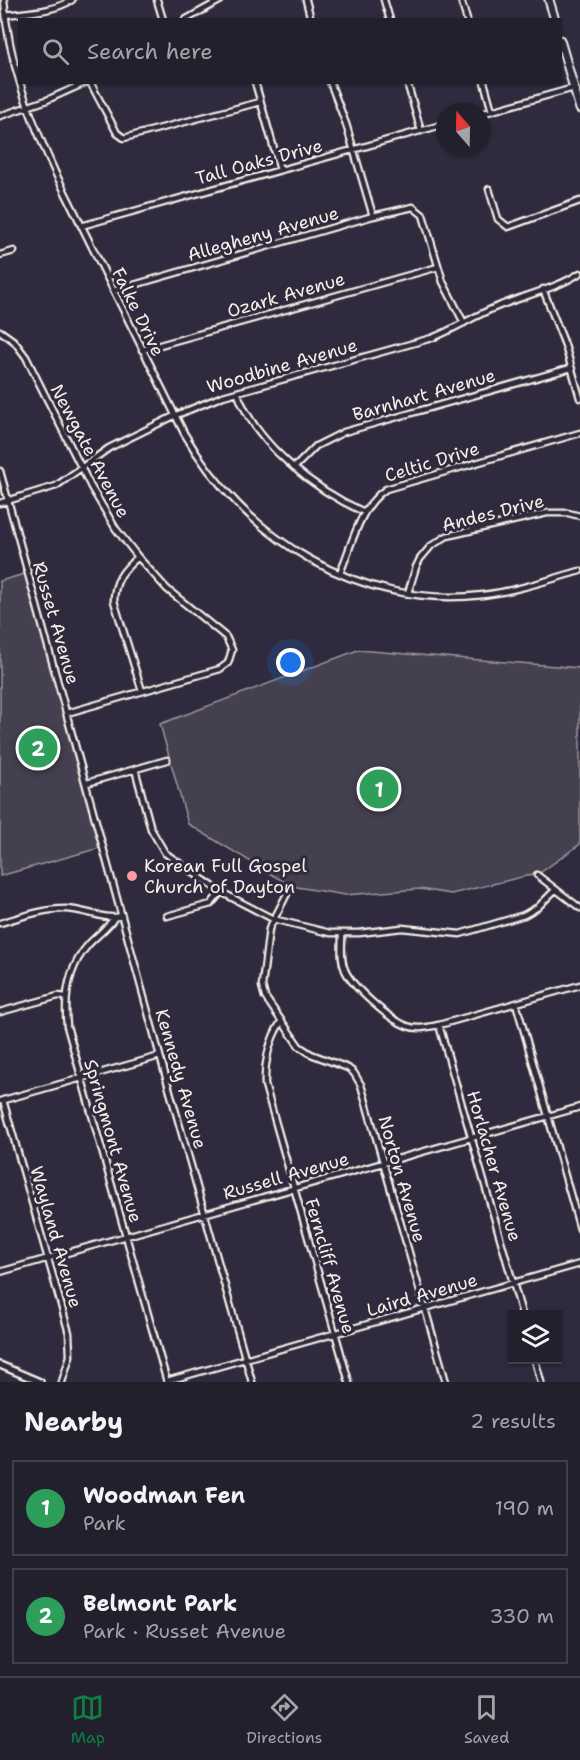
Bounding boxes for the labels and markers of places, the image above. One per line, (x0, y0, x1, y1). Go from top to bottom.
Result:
pin: 2 (18, 726, 57, 771)
pin: 1 (360, 766, 398, 812)
place label: Korean Full Gospel Church of Dayton (144, 854, 307, 899)
marker: Korean Full Gospel Church of Dayton (125, 869, 139, 883)

